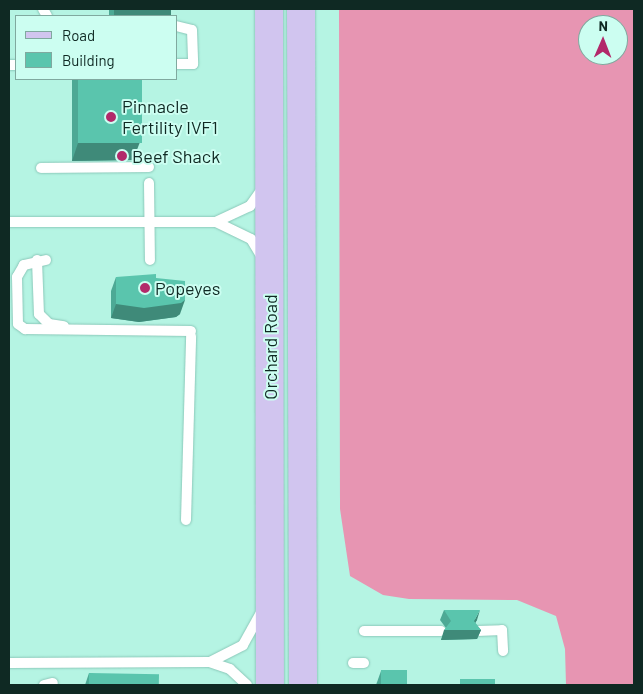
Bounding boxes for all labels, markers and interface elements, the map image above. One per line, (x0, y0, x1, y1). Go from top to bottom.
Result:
legend (15, 15, 178, 80)
north arrow (578, 15, 628, 65)
text: N (598, 17, 608, 34)
text: Road (62, 26, 95, 44)
text: Building (62, 51, 115, 69)
place label: Pinnacle Fertility IVF1 (122, 96, 218, 138)
marker: Pinnacle Fertility IVF1 (104, 110, 118, 124)
place label: Beef Shack (132, 145, 220, 167)
marker: Beef Shack (116, 150, 128, 162)
place label: Popeyes (155, 277, 220, 299)
marker: Popeyes (139, 282, 151, 294)
street label: Orchard Road (259, 294, 281, 400)

